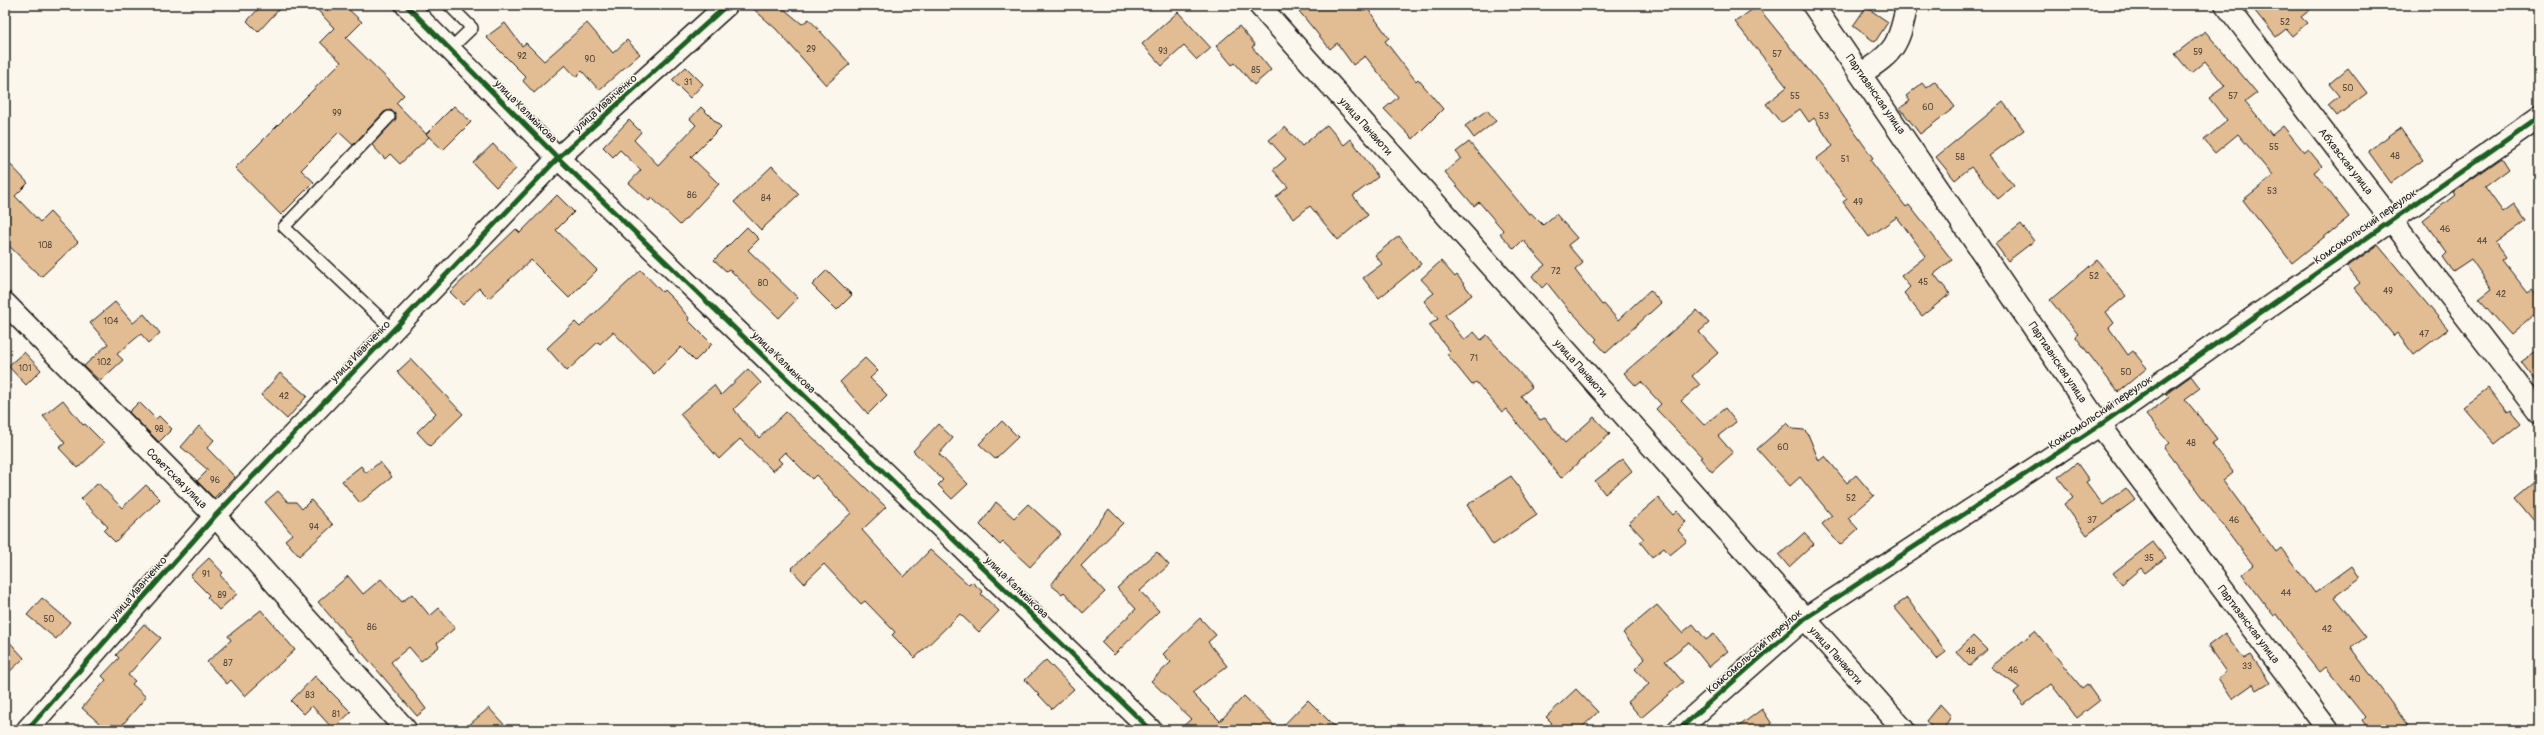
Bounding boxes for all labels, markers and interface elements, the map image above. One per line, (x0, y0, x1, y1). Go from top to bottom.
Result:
house number: 52 (2280, 17, 2290, 28)
house number: 29 (806, 44, 816, 55)
house number: 93 (1158, 46, 1168, 57)
house number: 59 (2193, 47, 2203, 58)
house number: 57 (1772, 49, 1782, 60)
house number: 92 (517, 51, 527, 62)
street label: Партизанская улица (1843, 52, 1908, 137)
house number: 90 (585, 54, 595, 65)
house number: 85 (1251, 65, 1261, 76)
street label: улица Иванченко (570, 72, 640, 136)
street label: улица Калмыкова (491, 77, 560, 145)
house number: 31 (684, 77, 692, 88)
house number: 50 (2342, 83, 2354, 94)
house number: 55 (1790, 91, 1800, 102)
house number: 57 (2228, 91, 2238, 102)
street label: улица Панаиоти (1336, 94, 1395, 158)
house number: 60 (1922, 102, 1934, 113)
house number: 99 (332, 108, 342, 119)
house number: 53 (1819, 111, 1829, 122)
street label: Абхазская улица (2316, 126, 2376, 197)
house number: 55 (2269, 142, 2279, 153)
house number: 48 (2390, 151, 2400, 162)
house number: 58 (1955, 152, 1965, 163)
house number: 51 (1841, 154, 1849, 165)
house number: 53 (2267, 186, 2277, 197)
street label: Комсомольский переулок (2311, 186, 2419, 267)
house number: 86 (687, 190, 697, 201)
house number: 84 (761, 193, 772, 204)
house number: 49 (1853, 197, 1863, 208)
house number: 46 (2440, 224, 2450, 235)
house number: 44 (2477, 236, 2488, 247)
house number: 108 (38, 240, 53, 251)
house number: 72 (1551, 266, 1561, 277)
house number: 52 (2089, 271, 2099, 282)
house number: 45 (1918, 277, 1928, 288)
house number: 80 (758, 278, 768, 289)
house number: 49 (2383, 286, 2393, 297)
house number: 42 (2496, 289, 2506, 300)
house number: 104 (104, 316, 119, 327)
street label: улица Иванченко (327, 318, 393, 386)
street label: Партизанская улица (2026, 319, 2089, 405)
street label: улица Калмыкова (748, 328, 818, 396)
house number: 47 (2419, 329, 2429, 340)
street label: улица Панаиоти (1551, 336, 1610, 400)
house number: 71 (1470, 353, 1478, 364)
house number: 102 (97, 357, 111, 368)
house number: 101 (18, 363, 32, 374)
house number: 50 (2120, 367, 2132, 378)
street label: Комсомольский переулок (2046, 373, 2155, 452)
house number: 42 (279, 391, 289, 402)
house number: 98 (154, 424, 164, 435)
house number: 48 (2186, 438, 2196, 449)
house number: 60 (1777, 442, 1789, 453)
street label: Советская улица (144, 445, 210, 511)
house number: 96 (210, 475, 220, 486)
house number: 52 (1846, 493, 1856, 504)
house number: 37 (2087, 515, 2097, 526)
house number: 46 (2229, 515, 2239, 526)
house number: 94 (309, 522, 320, 533)
street label: улица Калмыкова (981, 553, 1051, 621)
house number: 35 (2144, 553, 2154, 564)
street label: улица Иванченко (106, 554, 170, 624)
house number: 91 (202, 569, 210, 580)
street label: Партизанская улица (2215, 583, 2282, 666)
house number: 44 (2281, 588, 2292, 599)
house number: 89 (217, 590, 227, 601)
street label: Комсомольский переулок (1704, 606, 1805, 696)
house number: 50 (43, 614, 55, 625)
house number: 86 (367, 622, 377, 633)
street label: улица Панаиоти (1806, 623, 1865, 687)
house number: 42 (2322, 624, 2332, 635)
house number: 48 (1966, 646, 1976, 657)
house number: 87 (223, 658, 233, 669)
house number: 33 (2242, 661, 2252, 672)
house number: 46 (2008, 665, 2018, 676)
house number: 40 (2349, 674, 2361, 685)
house number: 83 (305, 690, 315, 701)
house number: 81 (332, 709, 340, 720)

